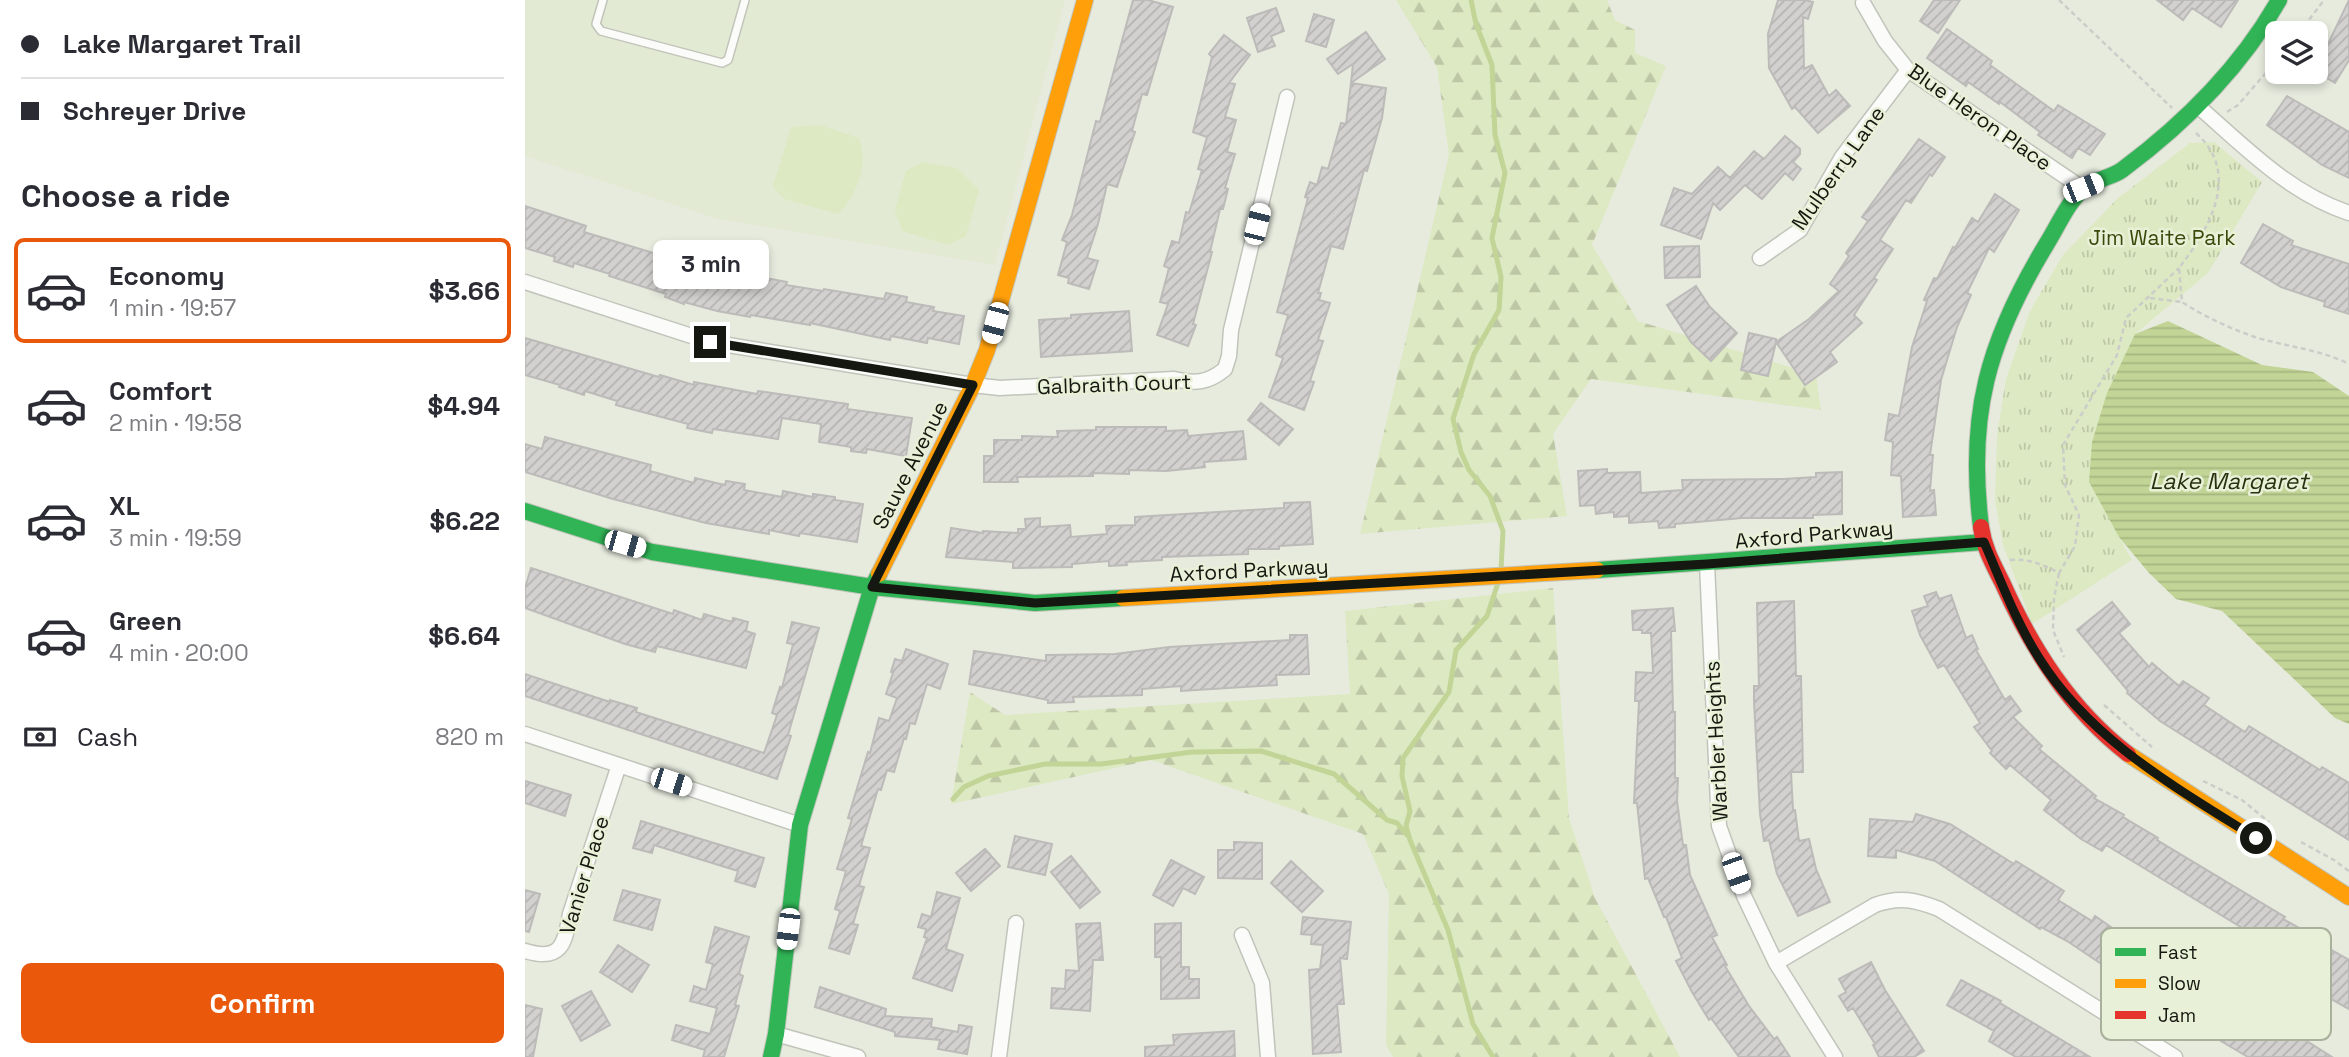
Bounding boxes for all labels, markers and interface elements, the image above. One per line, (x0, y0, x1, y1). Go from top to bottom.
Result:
map controls (2265, 21, 2328, 84)
button: layers (2265, 21, 2328, 84)
text: Lake Margaret Trail (63, 27, 301, 61)
street label: Blue Heron Place (1903, 57, 2057, 177)
text: Schreyer Drive (63, 94, 246, 128)
street label: Mulberry Lane (1785, 101, 1891, 235)
car (2060, 170, 2107, 206)
text: Choose a ride (21, 176, 231, 216)
car (1242, 201, 1273, 247)
park label: Jim Waite Park (2088, 224, 2236, 251)
callout: 3 min (652, 240, 768, 290)
text: 3 min (681, 249, 741, 279)
icon: car (25, 259, 88, 322)
text: Economy (109, 259, 225, 293)
text: $3.66 (429, 274, 500, 308)
text: 1 min · 19:57 (109, 293, 236, 323)
car (980, 300, 1011, 346)
route end (694, 326, 726, 358)
street label: Galbraith Court (1036, 368, 1192, 400)
icon: car (25, 374, 88, 437)
text: Comfort (109, 374, 212, 408)
text: $4.94 (427, 389, 500, 423)
street label: Sauve Avenue (866, 396, 954, 534)
text: 2 min · 19:58 (109, 408, 242, 438)
water label: Lake Margaret (2150, 466, 2311, 496)
icon: car (25, 489, 88, 552)
text: XL (109, 489, 140, 523)
text: $6.22 (430, 504, 500, 538)
street label: Axford Parkway (1734, 514, 1894, 554)
text: 3 min · 19:59 (109, 523, 242, 553)
car (602, 528, 649, 560)
street label: Axford Parkway (1169, 552, 1329, 588)
icon: car (25, 604, 88, 667)
text: Green (109, 604, 182, 638)
text: $6.64 (428, 619, 500, 653)
text: 4 min · 20:00 (109, 638, 249, 668)
street label: Warbler Heights (1698, 660, 1734, 822)
icon: cash (21, 718, 59, 756)
text: Cash (77, 720, 138, 754)
text: 820 m (435, 722, 504, 752)
car (648, 766, 695, 798)
street label: Vanier Place (553, 812, 615, 938)
route start (2240, 822, 2272, 854)
car (1719, 850, 1754, 896)
car (776, 907, 801, 951)
legend (2101, 928, 2331, 1040)
text: Fast (2158, 940, 2198, 965)
button: Confirm (21, 963, 504, 1043)
text: Slow (2158, 971, 2201, 996)
text: Jam (2158, 1003, 2196, 1028)

